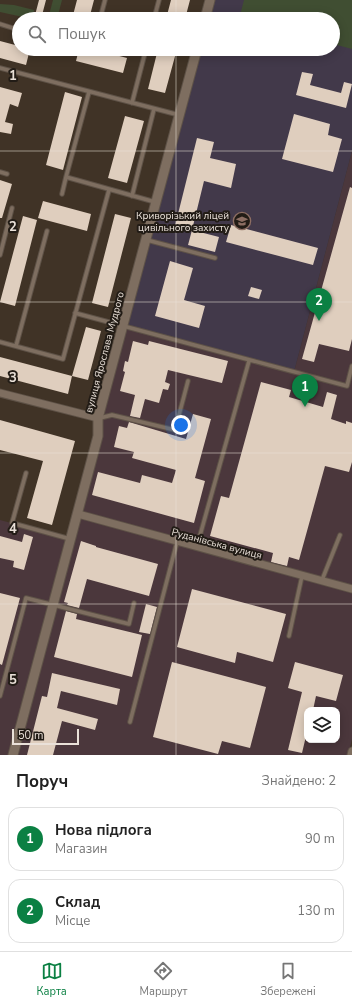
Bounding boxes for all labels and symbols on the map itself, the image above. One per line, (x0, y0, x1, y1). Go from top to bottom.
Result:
text: 1 (9, 67, 17, 85)
place label: Криворізький ліцей цивільного захисту (136, 209, 230, 235)
school or university icon: Криворізький ліцей цивільного захисту (232, 211, 252, 231)
text: 2 (9, 218, 17, 236)
pin: 2 (306, 288, 332, 321)
street label: вулиця Ярослава Мудрого (82, 290, 128, 414)
text: 3 (9, 369, 17, 387)
pin: 1 (292, 374, 318, 407)
your location (171, 415, 191, 435)
text: 4 (9, 520, 17, 538)
street label: Руданівська вулиця (170, 525, 264, 563)
text: 5 (9, 671, 17, 689)
scale bar (12, 727, 79, 746)

